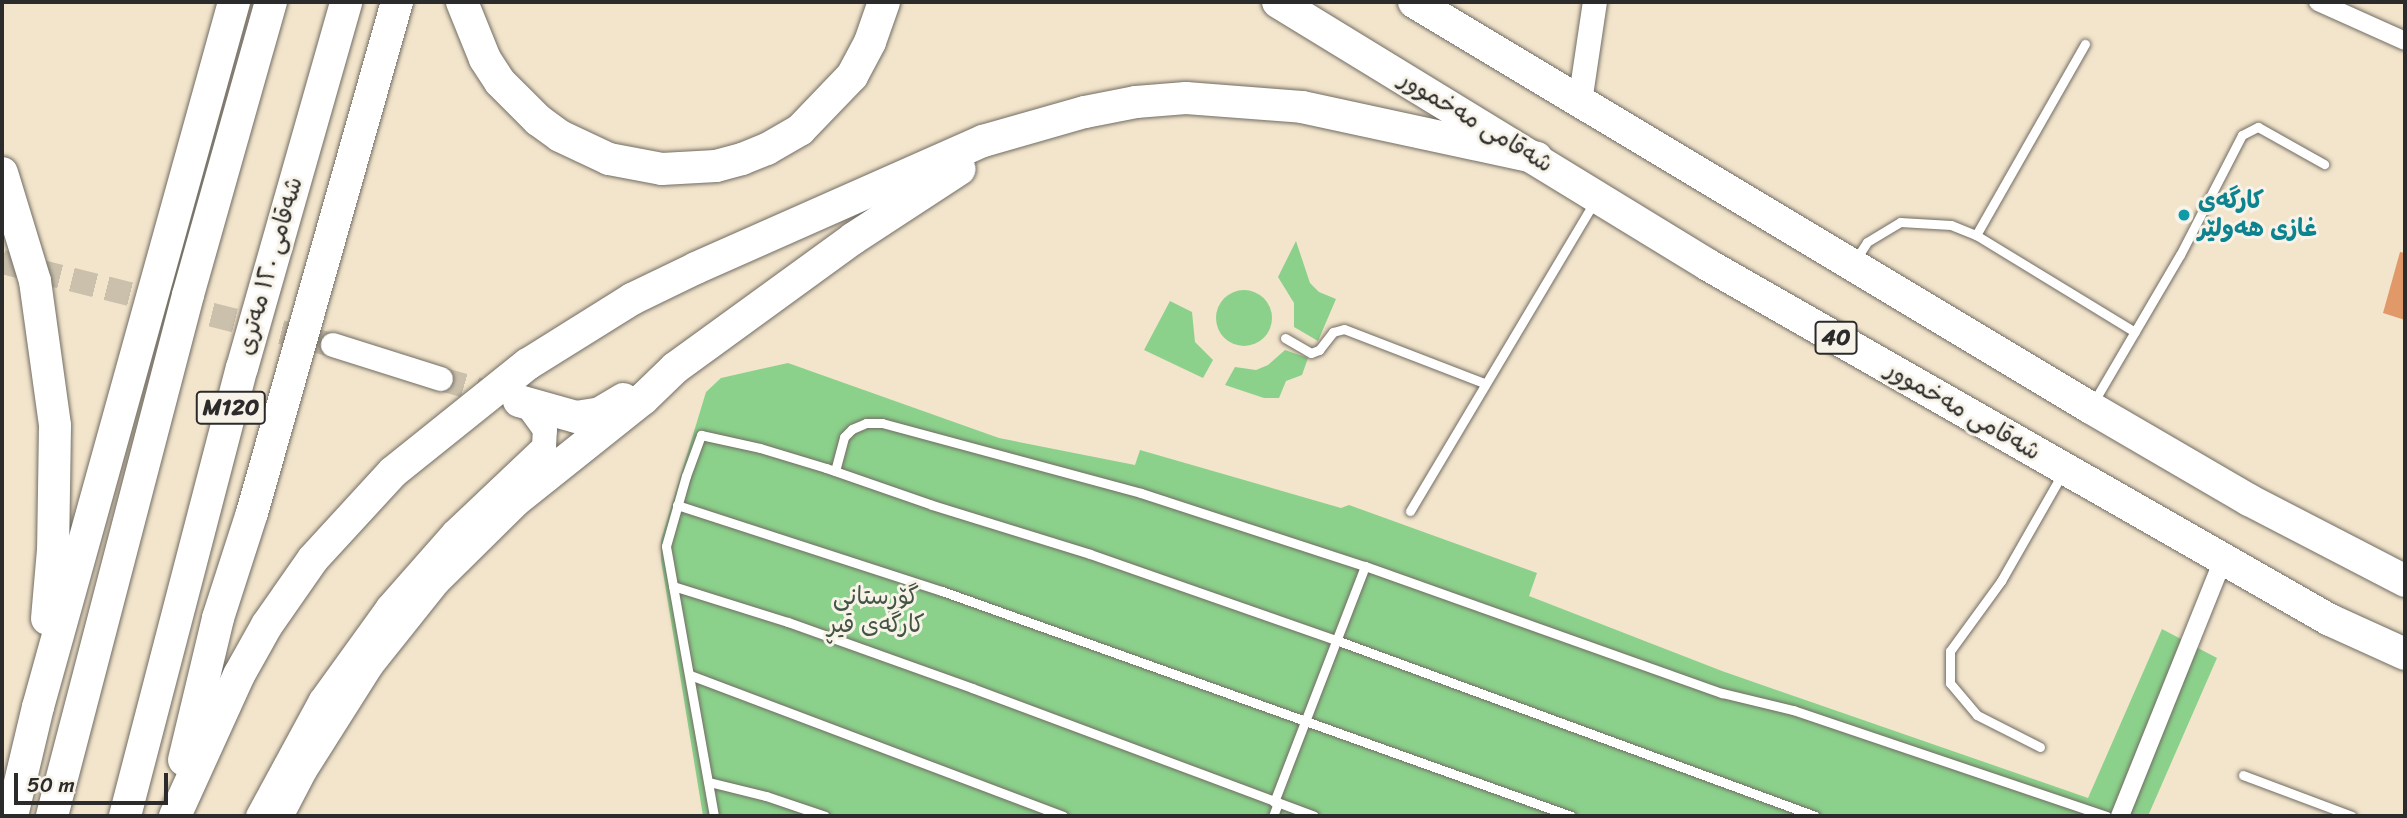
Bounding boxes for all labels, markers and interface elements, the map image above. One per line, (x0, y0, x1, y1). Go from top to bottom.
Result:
street label: شەقامی مەخموور (1394, 65, 1558, 179)
street label: شەقامی ١٢٠ مەتری (231, 174, 309, 358)
place label: کارگەی غازی هەولێر (2198, 187, 2317, 243)
marker: کارگەی غازی هەولێر (2176, 207, 2192, 223)
road number: 40 (1813, 318, 1859, 358)
street label: شەقامی مەخموور (1881, 355, 2045, 467)
road number: M120 (194, 388, 268, 428)
park label: گۆڕستانی کارگەی قیڕ (827, 583, 925, 639)
scale bar (18, 758, 172, 802)
text: 50 m (27, 766, 75, 804)

